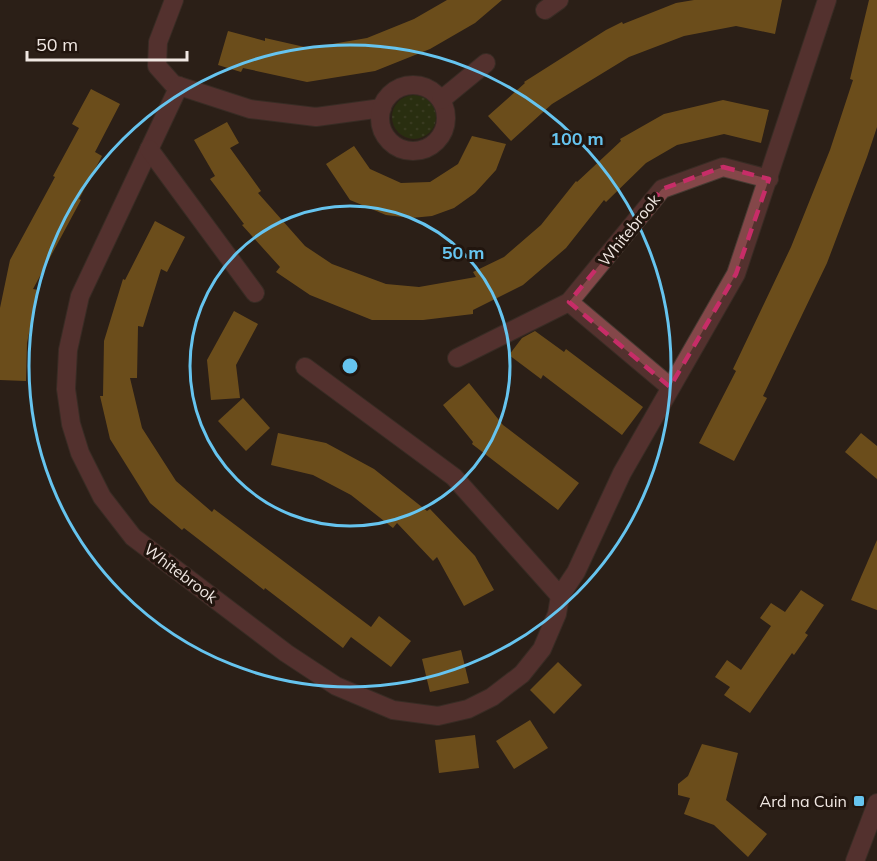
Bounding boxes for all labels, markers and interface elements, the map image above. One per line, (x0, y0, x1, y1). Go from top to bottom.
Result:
scale bar (27, 24, 188, 62)
text: 50 m (36, 33, 78, 56)
text: 100 m (550, 127, 604, 150)
street label: Whitebrook (594, 189, 665, 270)
text: 50 m (442, 241, 484, 264)
centre of rings (340, 356, 360, 376)
street label: Whitebrook (140, 539, 222, 608)
place label: Ard na Cuin (759, 791, 847, 811)
marker: Ard na Cuin (852, 794, 866, 808)

